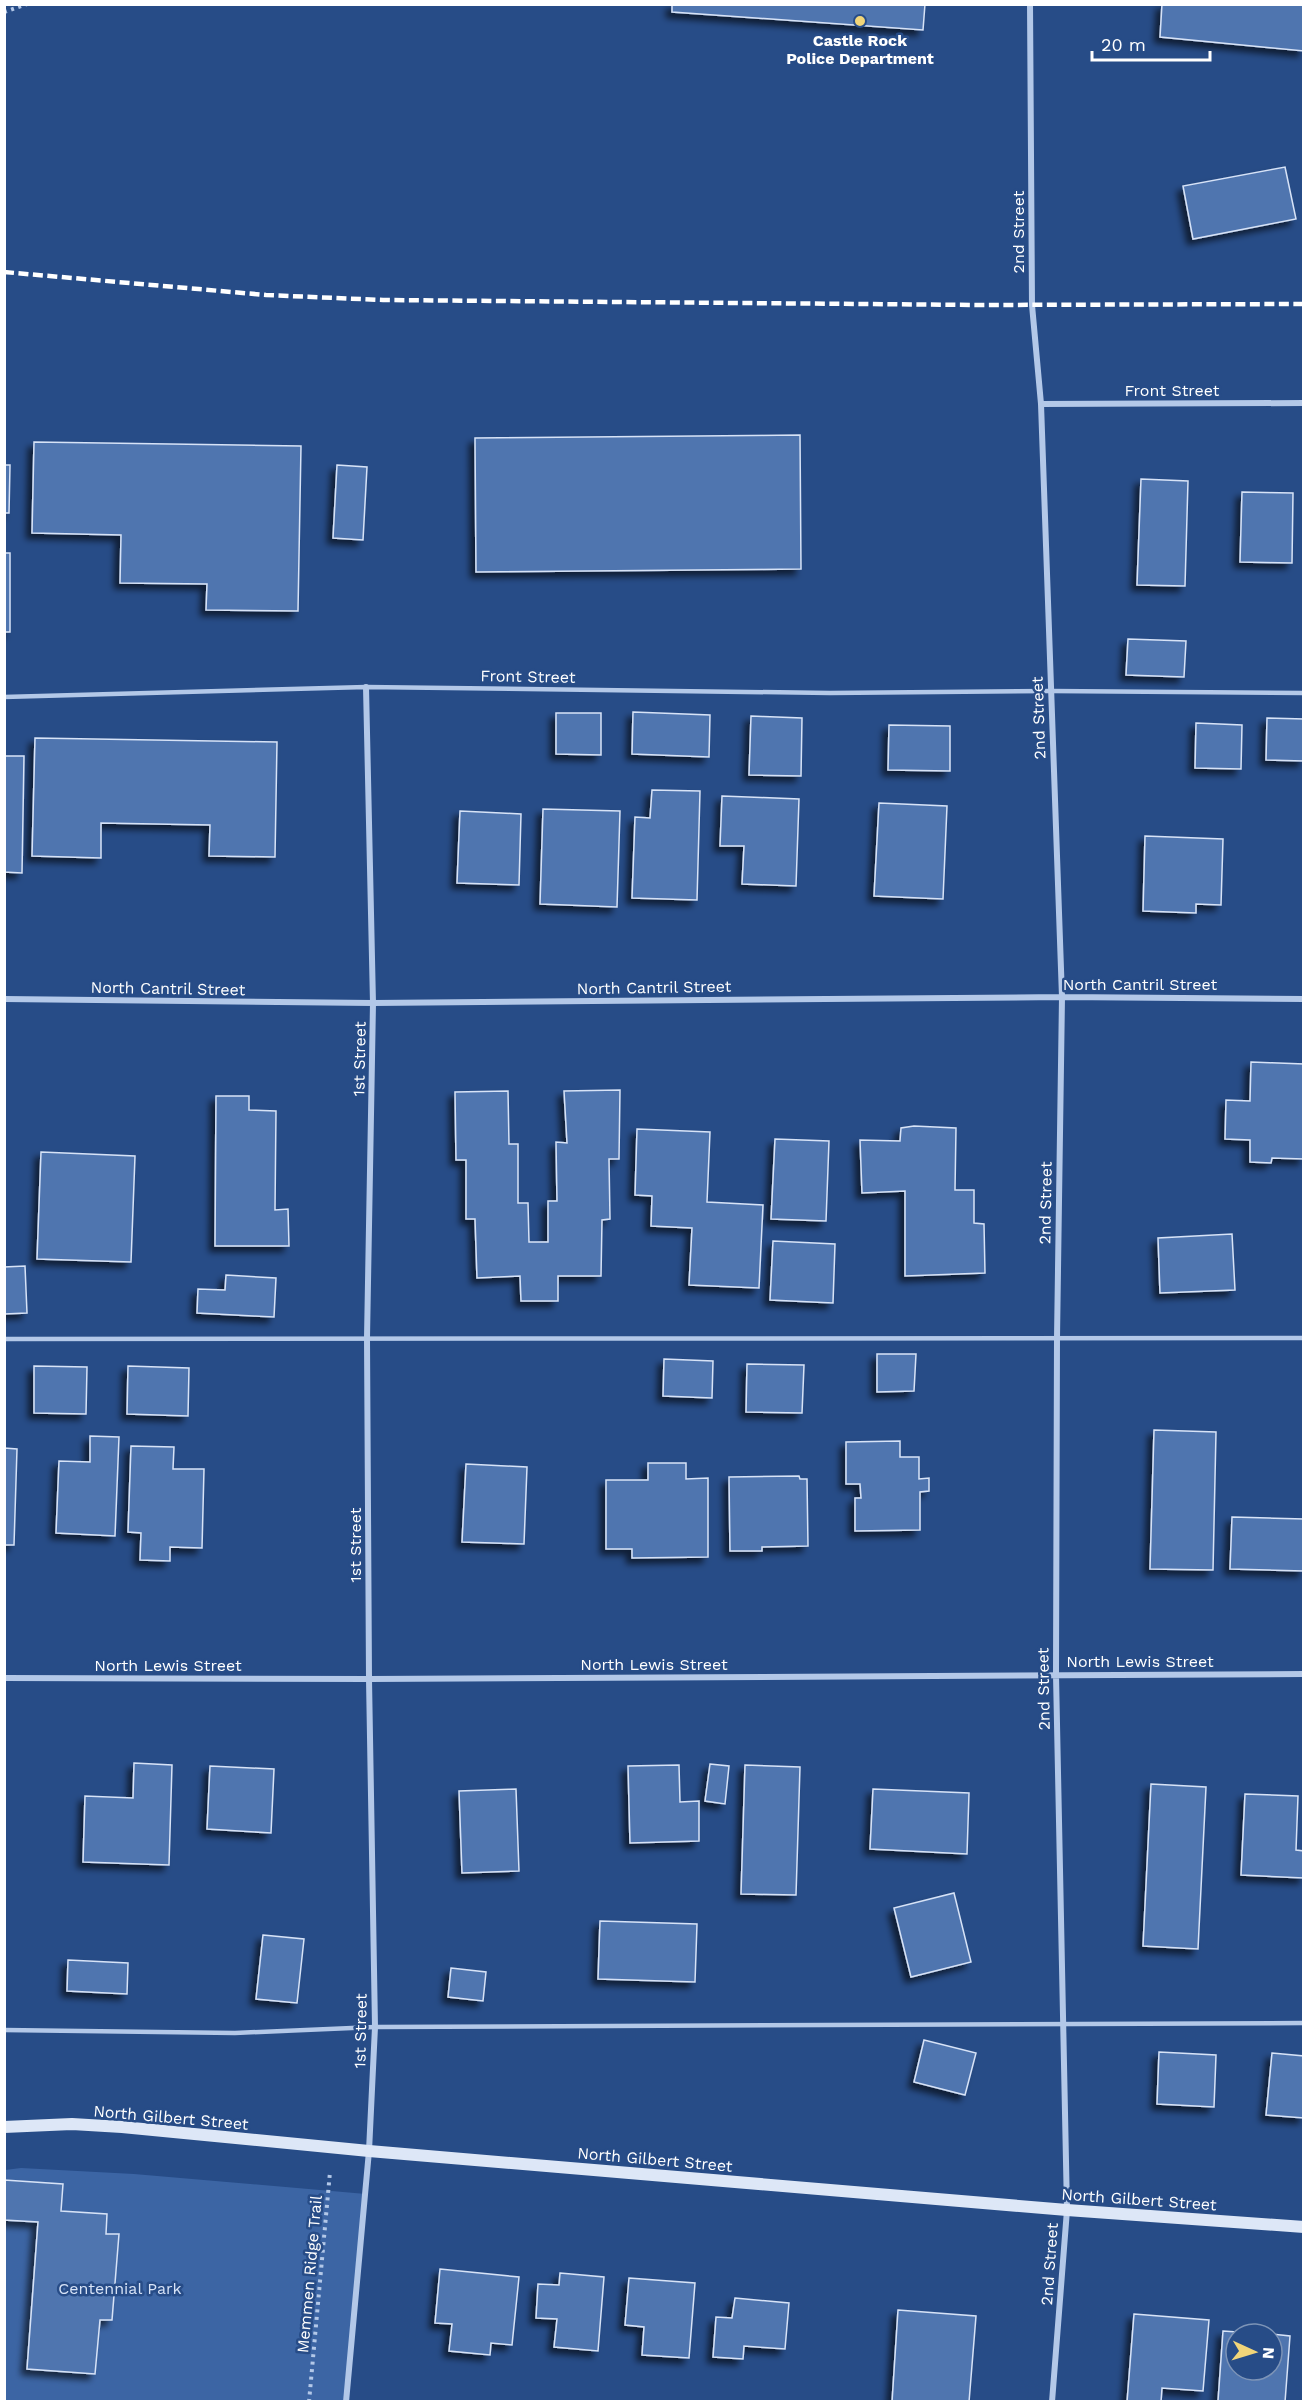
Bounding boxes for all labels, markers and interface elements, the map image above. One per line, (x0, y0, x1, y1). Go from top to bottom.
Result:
marker: Castle Rock Police Department (853, 14, 867, 28)
scale bar (1092, 24, 1210, 62)
place label: Castle Rock Police Department (786, 31, 934, 68)
text: 20 m (1101, 34, 1146, 55)
street label: 2nd Street (1009, 190, 1028, 273)
street label: Front Street (1124, 381, 1220, 400)
street label: Front Street (480, 666, 576, 687)
street label: 2nd Street (1028, 676, 1049, 760)
street label: North Cantril Street (1063, 975, 1218, 994)
street label: North Cantril Street (577, 977, 732, 998)
street label: North Cantril Street (91, 978, 246, 999)
street label: 1st Street (349, 1021, 370, 1097)
street label: 2nd Street (1035, 1161, 1056, 1245)
street label: 1st Street (346, 1507, 365, 1583)
street label: 2nd Street (1033, 1647, 1054, 1731)
street label: North Lewis Street (1066, 1652, 1214, 1671)
street label: North Lewis Street (580, 1655, 728, 1674)
street label: North Lewis Street (94, 1656, 242, 1675)
street label: 1st Street (350, 1993, 371, 2069)
street label: North Gilbert Street (93, 2101, 250, 2134)
street label: North Gilbert Street (577, 2143, 734, 2176)
street label: North Gilbert Street (1061, 2185, 1218, 2214)
street label: Memmen Ridge Trail (293, 2194, 326, 2354)
street label: 2nd Street (1037, 2222, 1062, 2306)
park label: Centennial Park (58, 2279, 182, 2298)
north arrow (1224, 2322, 1284, 2382)
text: N (1259, 2346, 1278, 2360)

